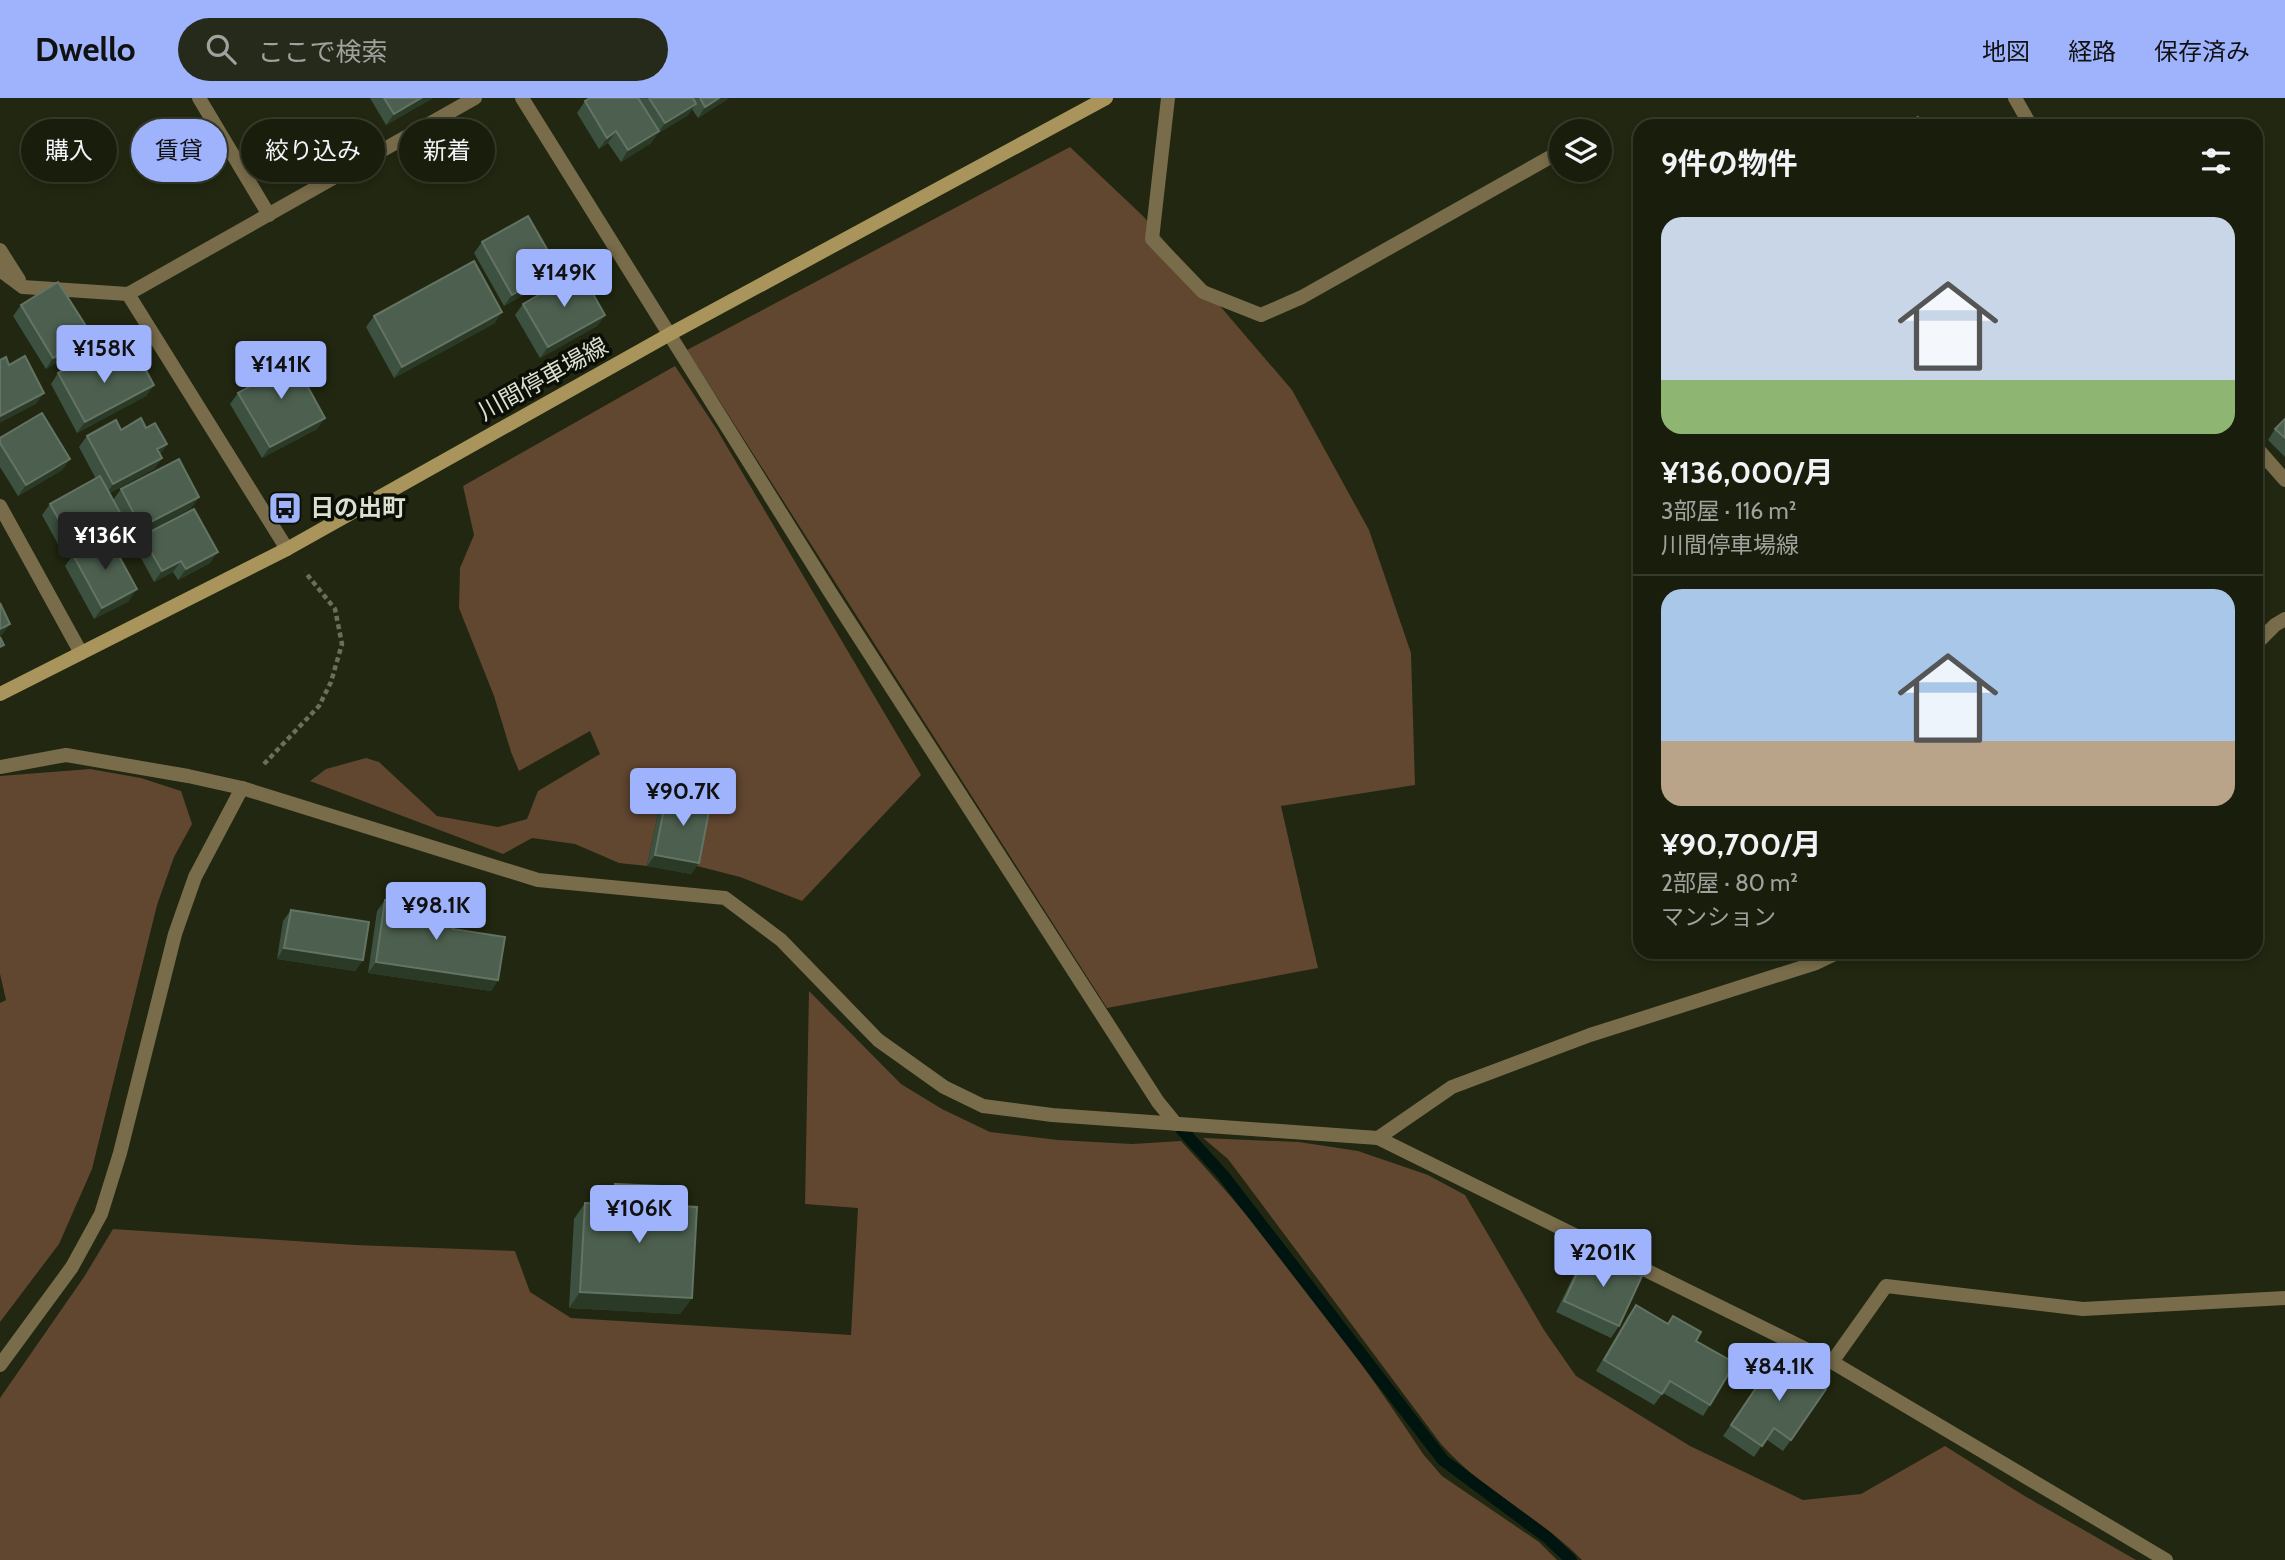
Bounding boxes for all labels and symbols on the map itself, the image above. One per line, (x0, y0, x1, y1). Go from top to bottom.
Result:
pin: ¥149K (515, 250, 613, 309)
pin: ¥158K (55, 326, 153, 385)
street label: 川間停車場線 (473, 331, 613, 426)
pin: ¥141K (232, 342, 330, 401)
bus stop icon: 日の出町 (266, 489, 304, 527)
place label: 日の出町 (310, 493, 406, 522)
pin: ¥136K (56, 512, 154, 572)
pin: ¥90.7K (626, 768, 740, 828)
pin: ¥98.1K (379, 882, 493, 942)
pin: ¥106K (590, 1186, 688, 1245)
pin: ¥201K (1554, 1230, 1652, 1289)
pin: ¥84.1K (1722, 1344, 1836, 1403)

